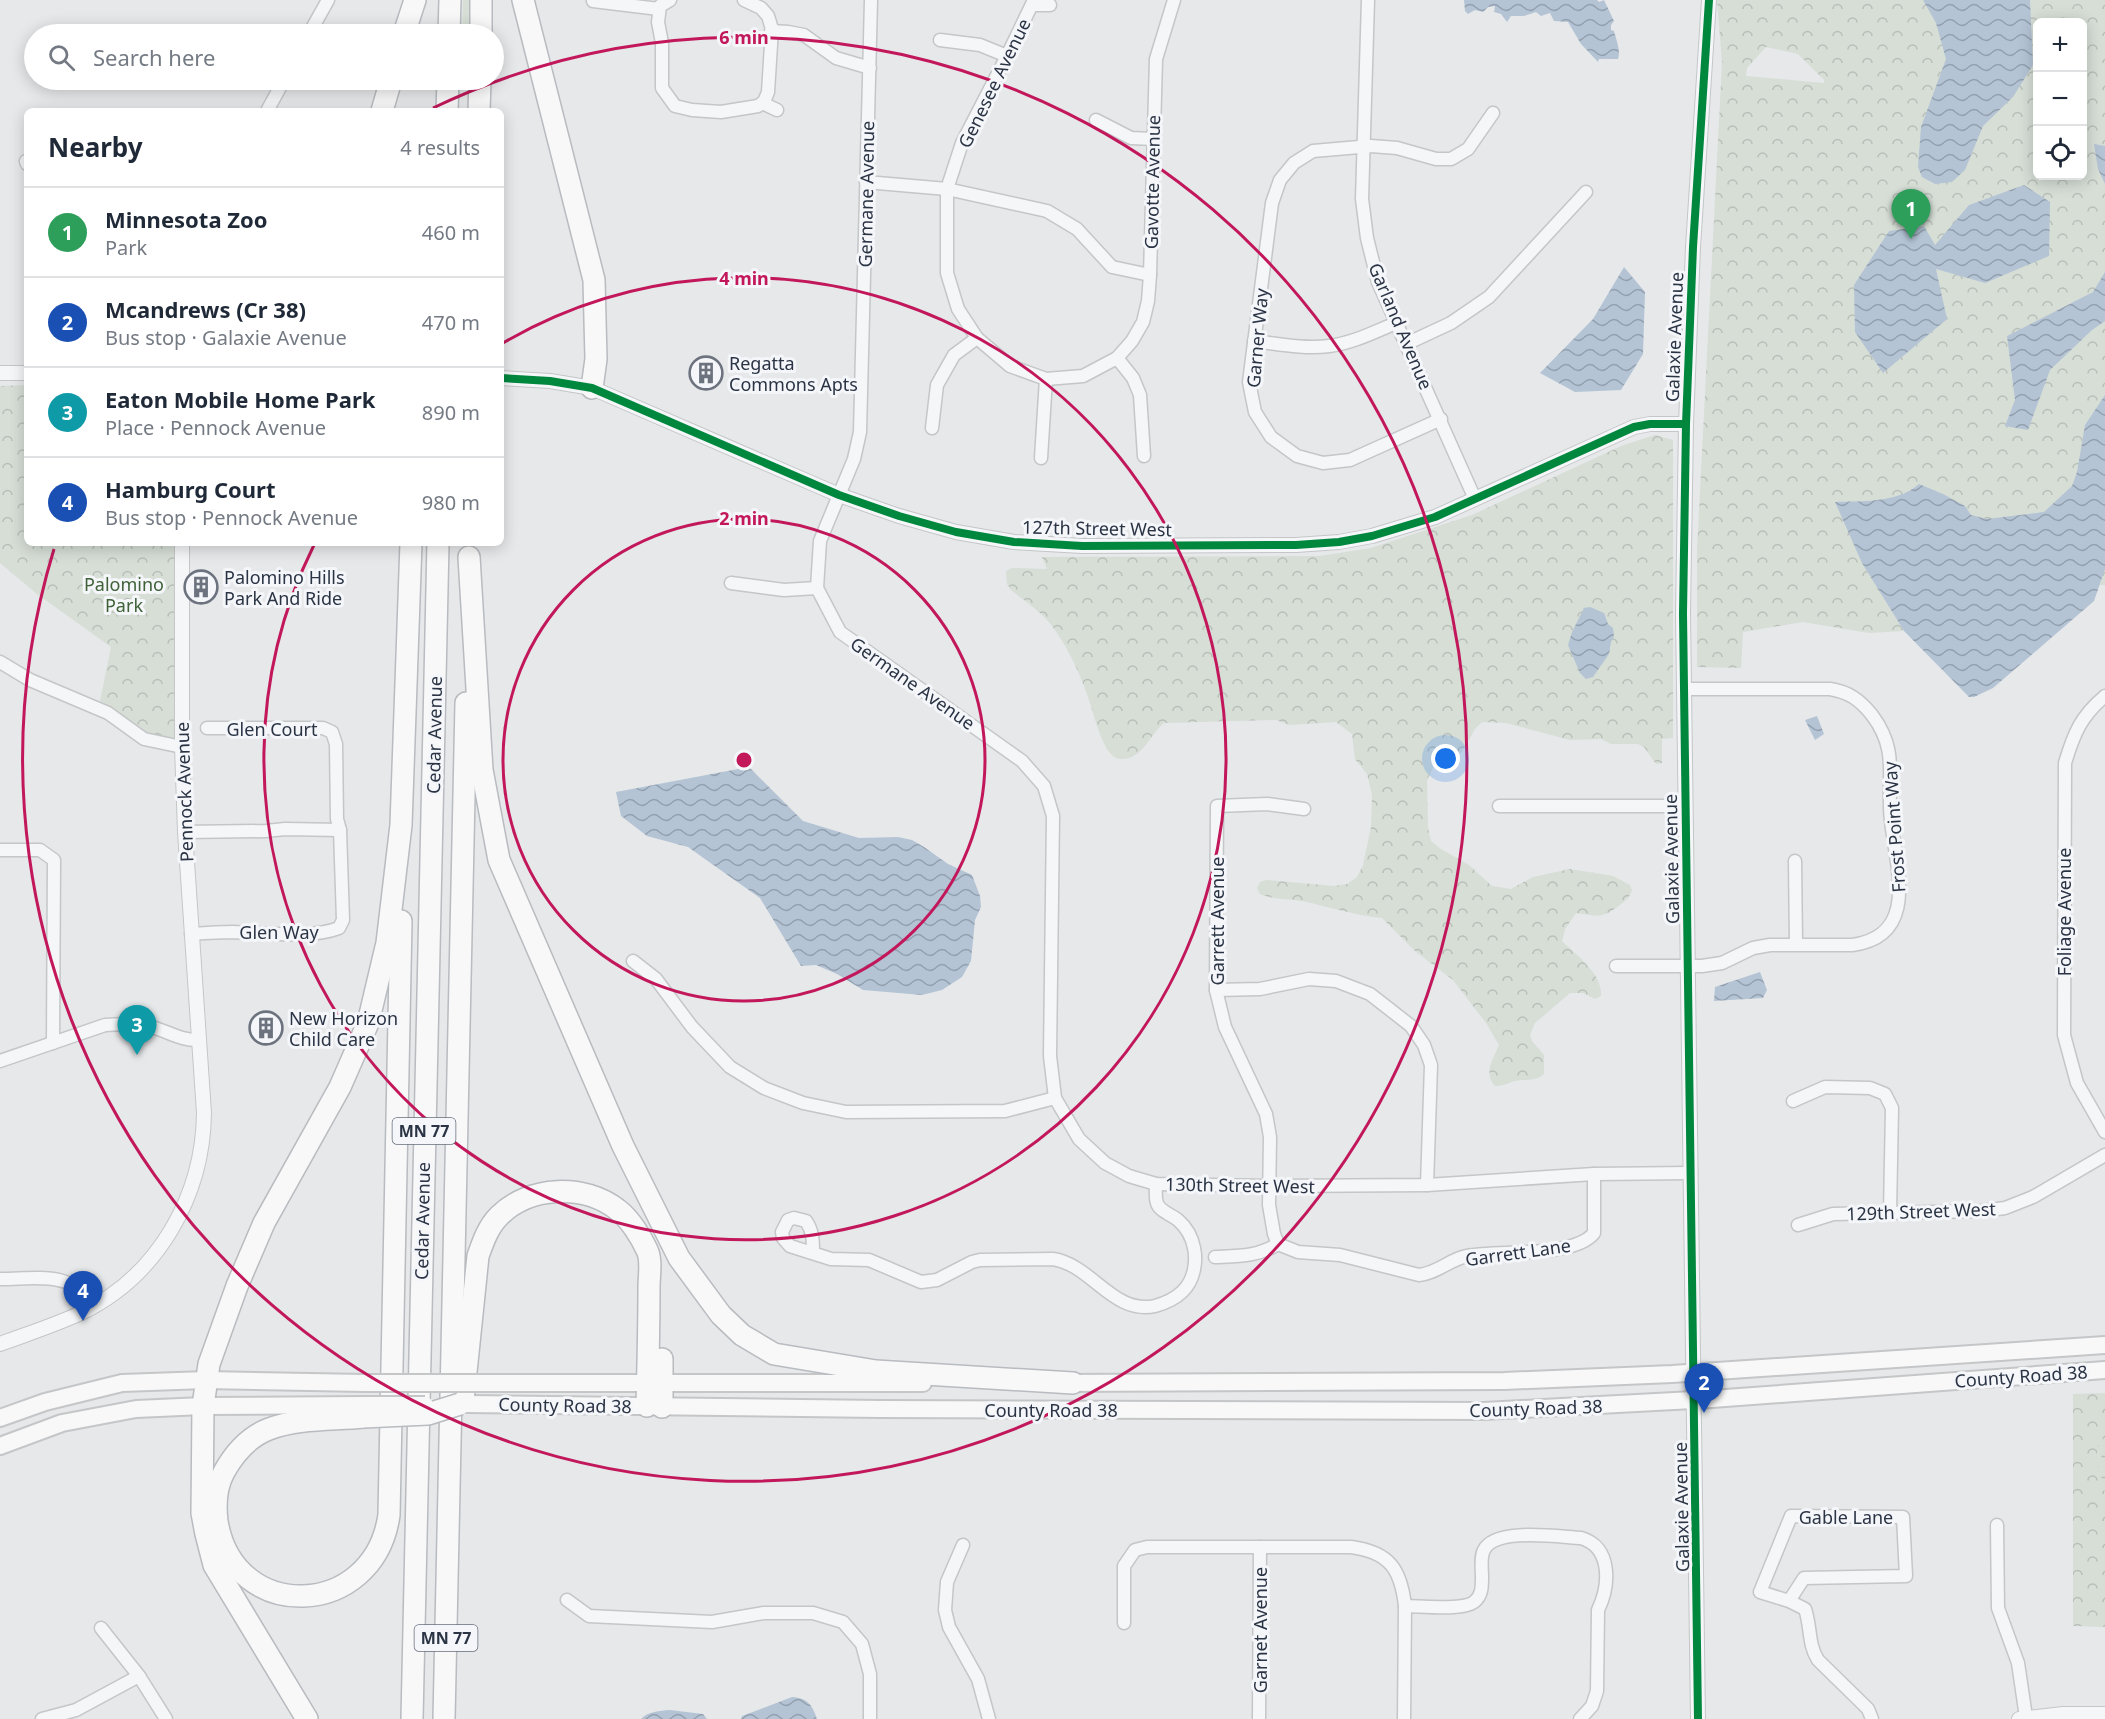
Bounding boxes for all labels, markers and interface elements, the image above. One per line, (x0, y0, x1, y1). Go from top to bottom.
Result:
street label: Genesee Avenue (952, 14, 1036, 152)
map controls (2033, 18, 2087, 180)
button: + (2033, 18, 2087, 72)
search box (24, 24, 504, 90)
text: 6 min (719, 25, 769, 49)
icon: search (45, 41, 78, 74)
text: Search here (93, 42, 215, 72)
button: − (2033, 72, 2087, 126)
street label: Gavotte Avenue (1139, 115, 1165, 249)
street label: Germane Avenue (853, 120, 879, 268)
button: locate (2033, 126, 2087, 180)
text: Nearby (48, 129, 143, 165)
text: 4 results (400, 134, 480, 161)
pin: 1 (1892, 190, 1930, 239)
text: Minnesota Zoo (105, 204, 268, 234)
text: 1 (62, 219, 73, 246)
text: 460 m (422, 219, 480, 246)
text: Park (105, 234, 147, 261)
street label: Garland Avenue (1363, 259, 1439, 393)
text: 4 min (719, 266, 769, 290)
street label: Galaxie Avenue (1660, 272, 1688, 402)
street label: Garner Way (1241, 286, 1273, 389)
text: Mcandrews (Cr 38) (105, 294, 306, 324)
text: 2 (62, 309, 73, 336)
text: 470 m (422, 309, 480, 336)
text: Bus stop · Galaxie Avenue (105, 324, 347, 351)
place label: Regatta Commons Apts (729, 351, 858, 396)
building icon: Regatta Commons Apts (688, 355, 724, 391)
text: Eaton Mobile Home Park (105, 384, 375, 414)
text: 3 (62, 399, 73, 426)
text: 890 m (422, 399, 480, 426)
text: Place · Pennock Avenue (105, 414, 326, 441)
text: Hamburg Court (105, 474, 275, 504)
text: 4 (62, 489, 73, 516)
text: 980 m (422, 489, 480, 516)
text: Bus stop · Pennock Avenue (105, 504, 358, 531)
text: 2 min (719, 506, 769, 530)
street label: 127th Street West (1022, 515, 1173, 541)
place label: Palomino Hills Park And Ride (224, 565, 345, 610)
building icon: Palomino Hills Park And Ride (183, 569, 219, 605)
park label: Palomino Park (84, 572, 164, 617)
street label: Germane Avenue (846, 631, 980, 735)
street label: Cedar Avenue (421, 676, 447, 794)
street label: Glen Court (226, 717, 318, 741)
street label: Pennock Avenue (170, 721, 198, 863)
your location (1431, 744, 1460, 773)
centre of rings (734, 750, 754, 770)
street label: Frost Point Way (1877, 760, 1911, 893)
street label: Galaxie Avenue (1658, 794, 1684, 924)
street label: Foliage Avenue (2052, 848, 2076, 976)
street label: Garrett Avenue (1205, 857, 1229, 985)
street label: Glen Way (239, 920, 319, 944)
pin: 3 (118, 1006, 156, 1055)
place label: New Horizon Child Care (289, 1006, 398, 1051)
building icon: New Horizon Child Care (248, 1010, 284, 1046)
road number: MN 77 (392, 1118, 456, 1144)
street label: Cedar Avenue (409, 1162, 435, 1280)
street label: 130th Street West (1165, 1172, 1316, 1198)
street label: 129th Street West (1846, 1196, 1997, 1226)
street label: Garrett Lane (1464, 1233, 1572, 1271)
pin: 4 (64, 1272, 103, 1321)
street label: County Road 38 (1954, 1359, 2088, 1393)
pin: 2 (1684, 1364, 1724, 1413)
street label: County Road 38 (498, 1392, 632, 1418)
street label: County Road 38 (1469, 1394, 1603, 1422)
street label: County Road 38 (984, 1398, 1118, 1422)
street label: Galaxie Avenue (1668, 1442, 1694, 1572)
street label: Gable Lane (1799, 1505, 1893, 1529)
street label: Garnet Avenue (1248, 1567, 1272, 1693)
road number: MN 77 (414, 1625, 478, 1651)

